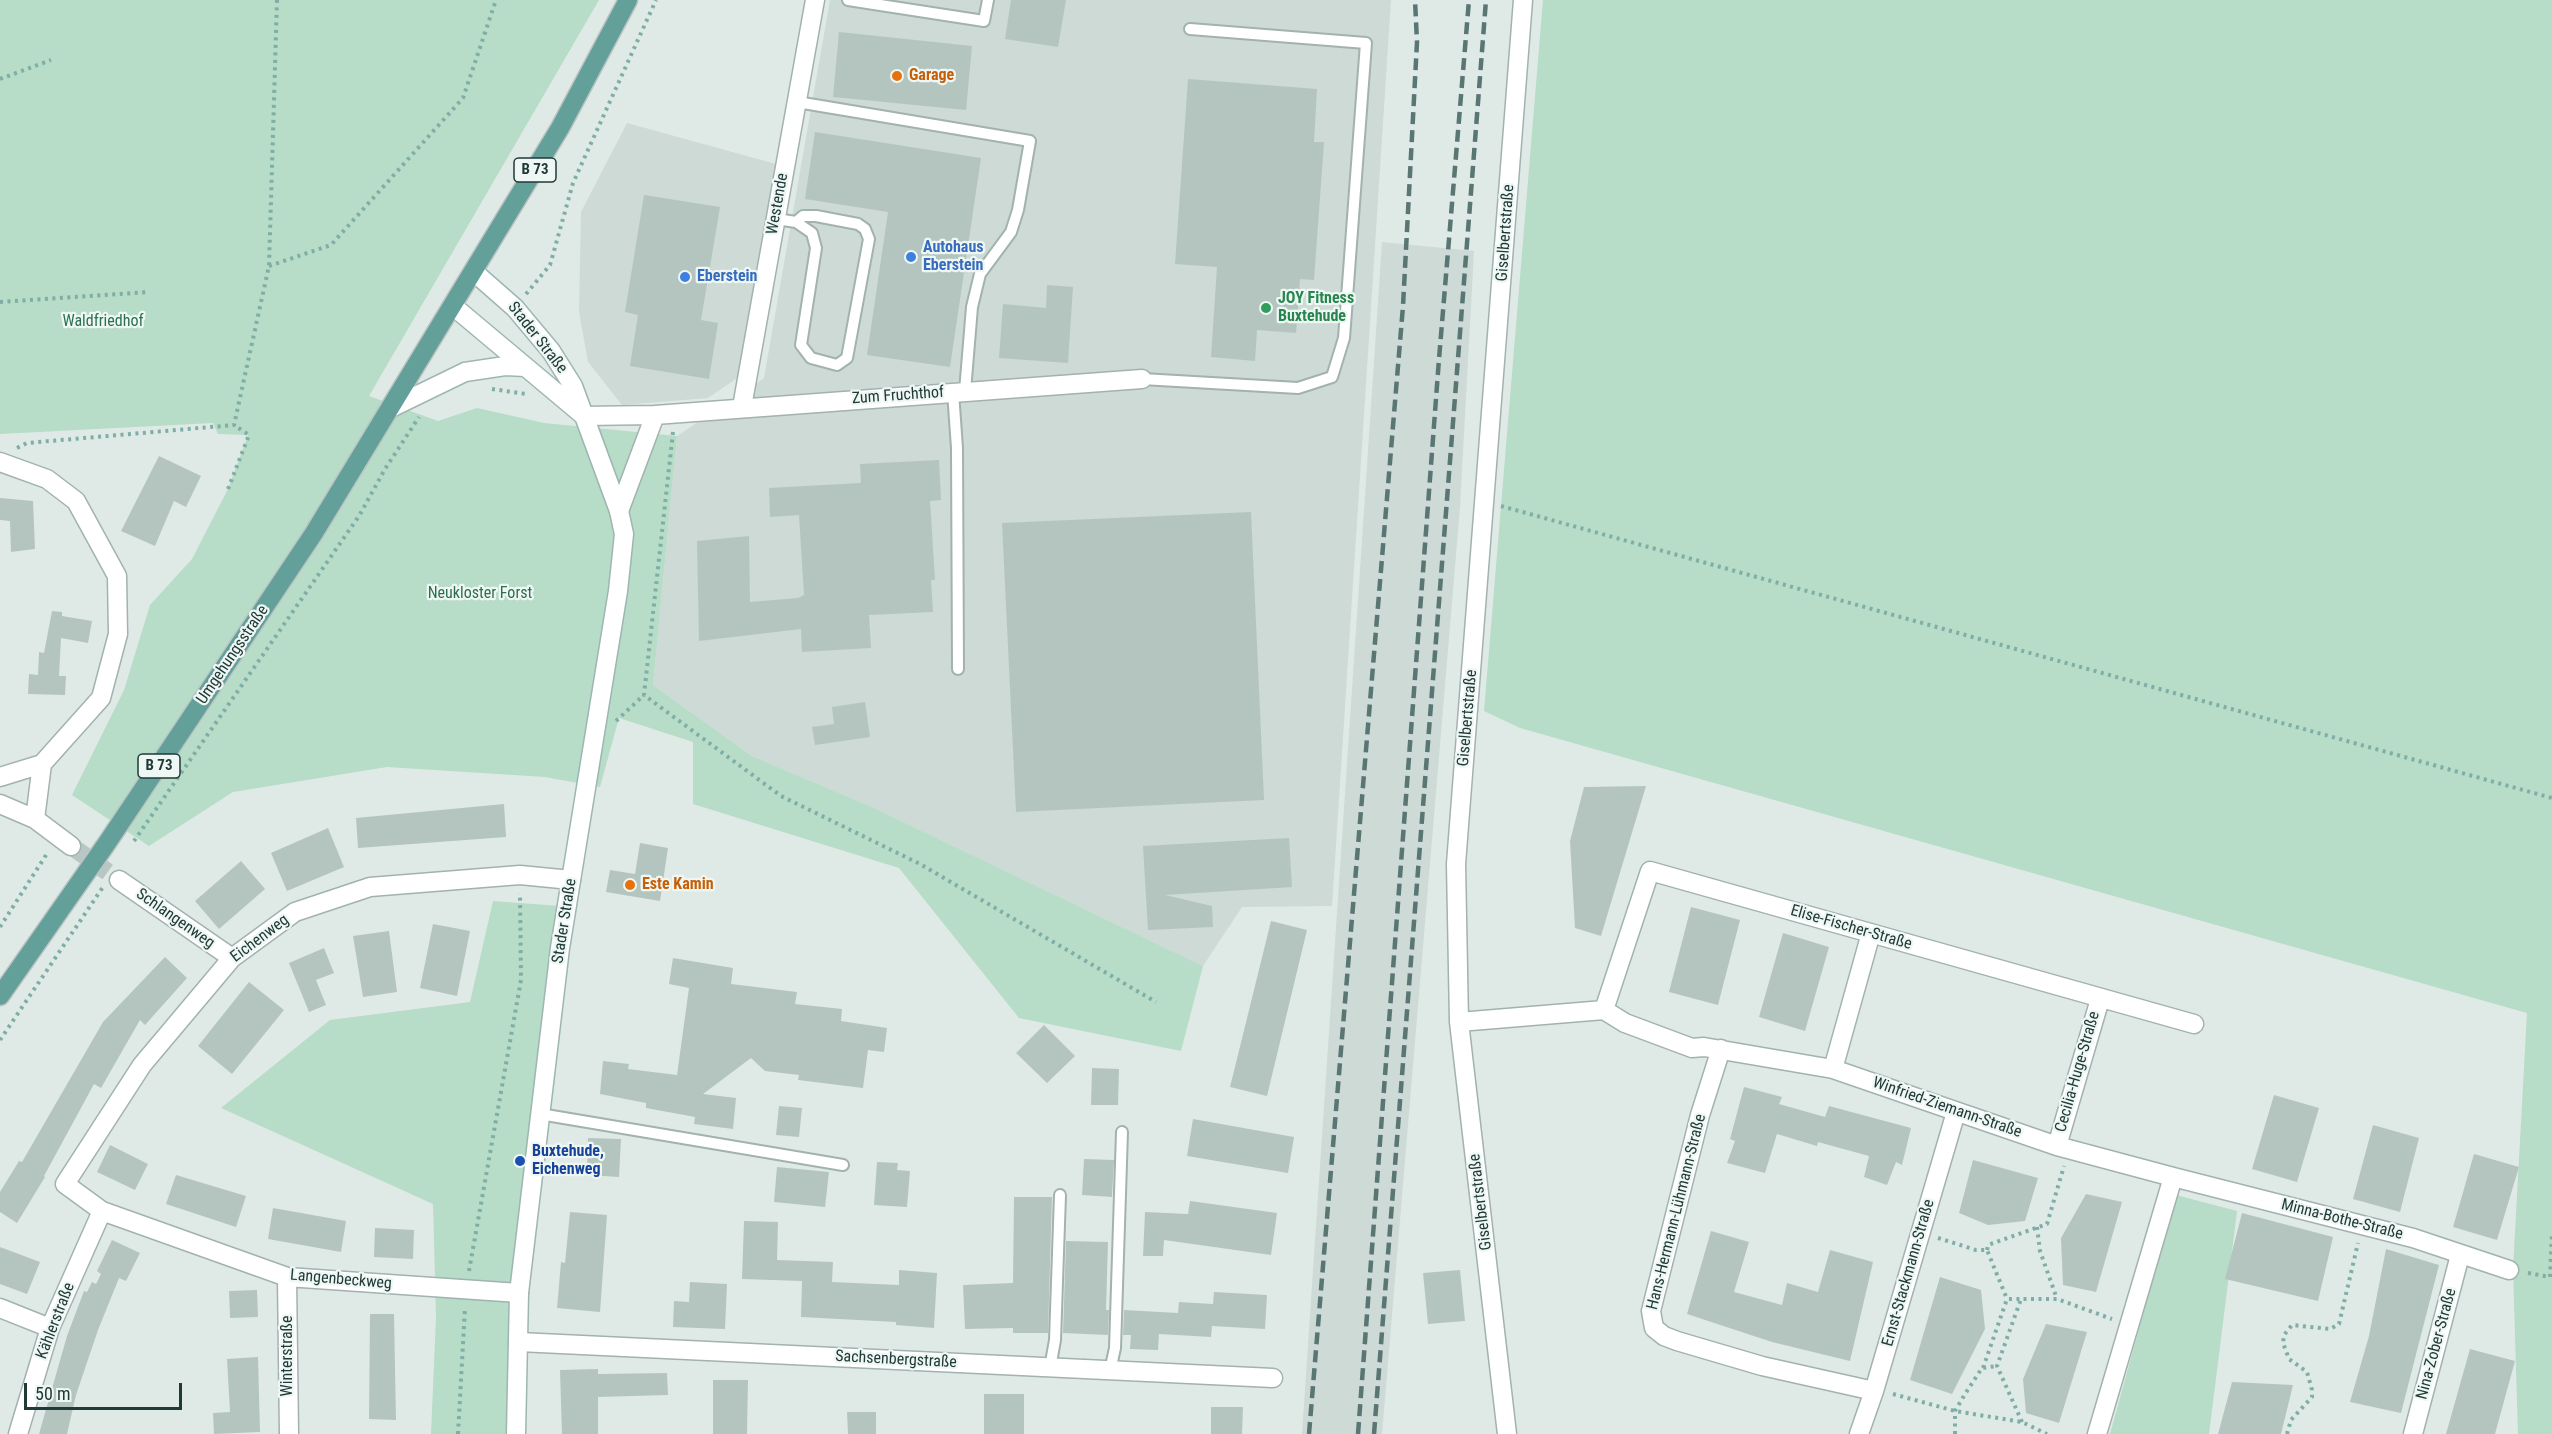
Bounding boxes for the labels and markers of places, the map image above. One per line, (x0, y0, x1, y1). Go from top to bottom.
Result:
place label: Garage (909, 66, 954, 86)
marker: Garage (890, 69, 904, 83)
place label: Autohaus Eberstein (923, 238, 984, 276)
marker: Autohaus Eberstein (904, 250, 918, 264)
place label: Eberstein (697, 267, 757, 287)
marker: Eberstein (678, 270, 692, 284)
place label: JOY Fitness Buxtehude (1278, 289, 1354, 327)
marker: JOY Fitness Buxtehude (1259, 301, 1273, 315)
place label: Este Kamin (642, 875, 714, 895)
marker: Este Kamin (623, 878, 637, 892)
place label: Buxtehude, Eichenweg (532, 1142, 604, 1180)
marker: Buxtehude, Eichenweg (513, 1154, 527, 1168)

